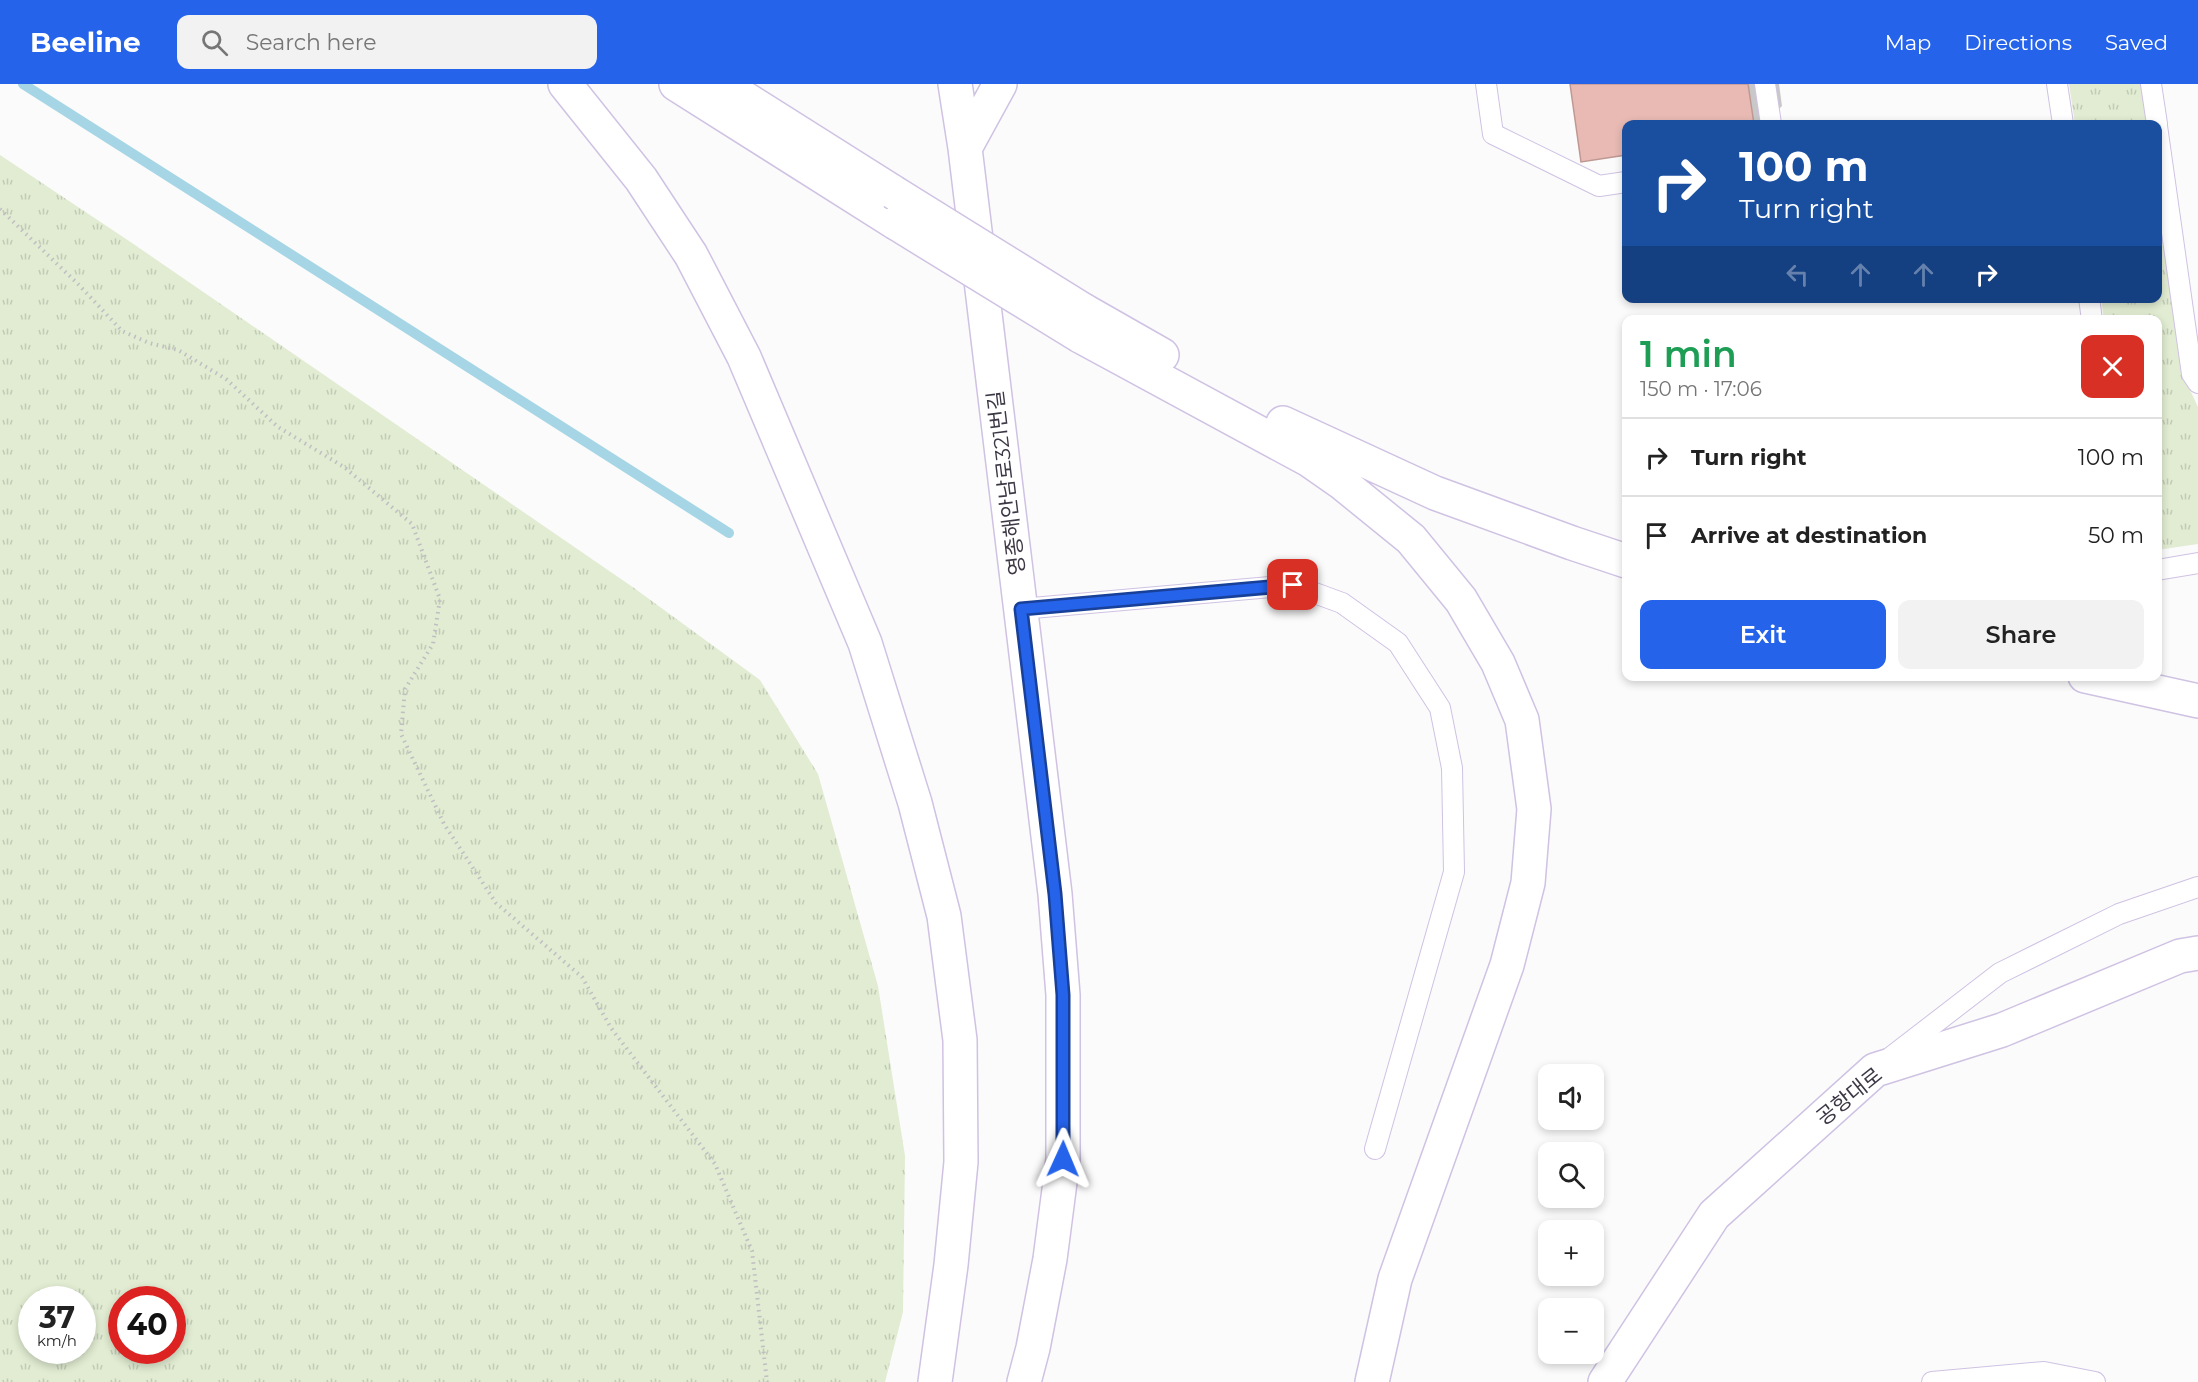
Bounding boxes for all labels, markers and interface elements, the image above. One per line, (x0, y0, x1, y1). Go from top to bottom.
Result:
search box (177, 15, 597, 69)
text: Beeline (30, 25, 141, 59)
icon: search (198, 26, 231, 59)
text: Search here (246, 29, 377, 56)
text: Map (1885, 30, 1931, 55)
text: Directions (1964, 30, 2072, 55)
text: Saved (2105, 30, 2168, 55)
text: 100 m (1739, 140, 1868, 192)
icon: right (1640, 144, 1718, 222)
text: Turn right (1739, 192, 1874, 225)
icon: left (1781, 258, 1814, 291)
icon: ahead (1844, 258, 1877, 291)
icon: ahead (1907, 258, 1940, 291)
icon: right (1970, 258, 2003, 291)
text: 1 min (1640, 332, 1737, 376)
button: close (2081, 335, 2144, 398)
text: 150 m · 17:06 (1640, 377, 1762, 401)
street label: 영종해안남로321번길 (982, 389, 1030, 577)
icon: right (1640, 441, 1673, 474)
text: Turn right (1691, 444, 1806, 471)
text: 100 m (2078, 444, 2144, 471)
icon: arrive (1640, 519, 1673, 552)
text: Arrive at destination (1691, 522, 1927, 549)
text: 50 m (2088, 522, 2144, 549)
pin (1267, 559, 1318, 610)
icon: arrive (1276, 568, 1309, 601)
button: Exit (1640, 600, 1886, 669)
button: Share (1898, 600, 2144, 669)
street label: 공항대로 (1811, 1062, 1887, 1130)
map controls (1538, 1064, 1604, 1364)
button: sound (1538, 1064, 1604, 1130)
position arrow (1031, 1127, 1095, 1191)
button: search (1538, 1142, 1604, 1208)
button: + (1538, 1220, 1604, 1286)
speed limit sign: 40 (108, 1286, 186, 1364)
button: − (1538, 1298, 1604, 1364)
text: 37 (39, 1299, 75, 1336)
text: km/h (37, 1331, 77, 1350)

